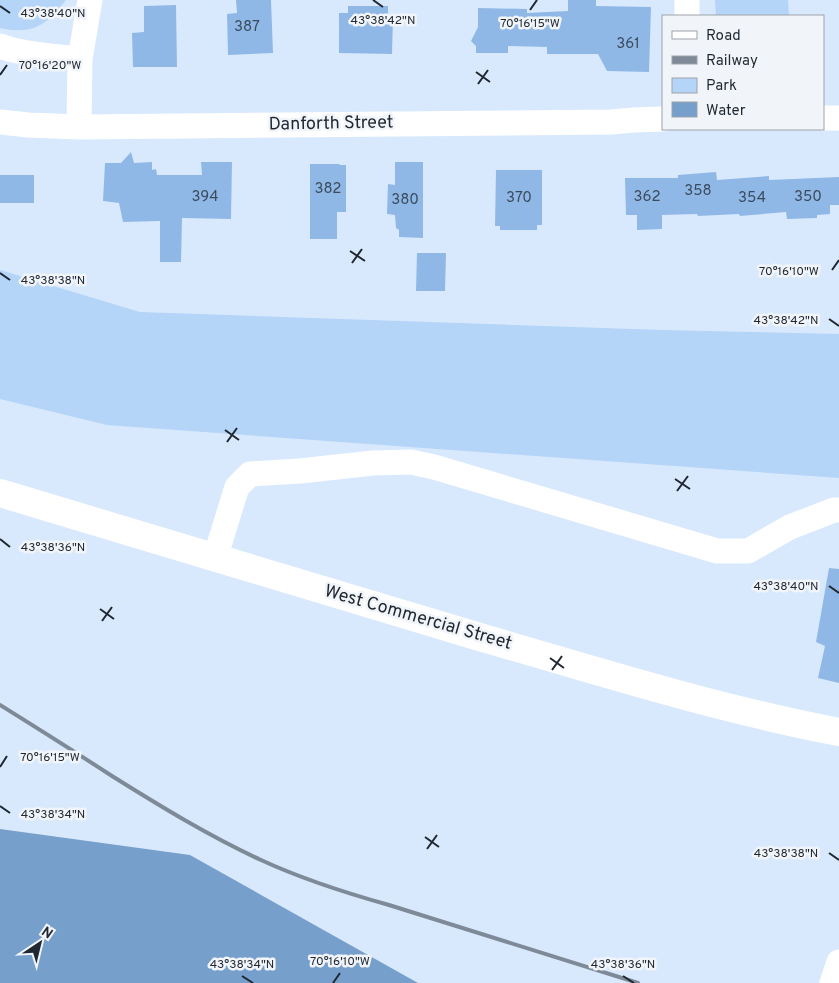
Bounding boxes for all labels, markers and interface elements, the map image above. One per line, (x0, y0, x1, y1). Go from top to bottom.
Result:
text: 43°38'40"N (20, 6, 86, 22)
text: 43°38'42"N (351, 13, 415, 29)
legend (662, 15, 824, 130)
text: 70°16'15"W (500, 16, 560, 32)
house number: 387 (234, 18, 260, 37)
text: Road (706, 27, 741, 46)
house number: 361 (616, 35, 640, 54)
text: Railway (706, 52, 758, 71)
text: 70°16'20"W (19, 58, 81, 74)
text: Park (706, 77, 737, 96)
text: Water (706, 102, 746, 121)
street label: Danforth Street (268, 111, 394, 137)
house number: 382 (314, 180, 342, 199)
house number: 358 (684, 182, 712, 201)
house number: 394 (192, 188, 219, 207)
house number: 362 (633, 188, 661, 207)
house number: 350 (794, 188, 822, 207)
house number: 370 (506, 189, 532, 208)
house number: 354 (738, 189, 766, 208)
house number: 380 (391, 191, 419, 210)
text: 70°16'10"W (759, 264, 819, 280)
text: 43°38'38"N (21, 273, 85, 289)
text: 43°38'42"N (754, 313, 818, 329)
text: 43°38'36"N (21, 540, 85, 556)
text: 43°38'40"N (753, 579, 819, 595)
street label: West Commercial Street (321, 580, 515, 656)
text: 70°16'15"W (20, 750, 80, 766)
text: 43°38'34"N (21, 807, 85, 823)
text: 43°38'38"N (754, 846, 818, 862)
north arrow (15, 918, 65, 968)
text: N (38, 924, 56, 943)
text: 70°16'10"W (310, 954, 370, 970)
text: 43°38'34"N (210, 957, 274, 973)
text: 43°38'36"N (591, 957, 655, 973)

